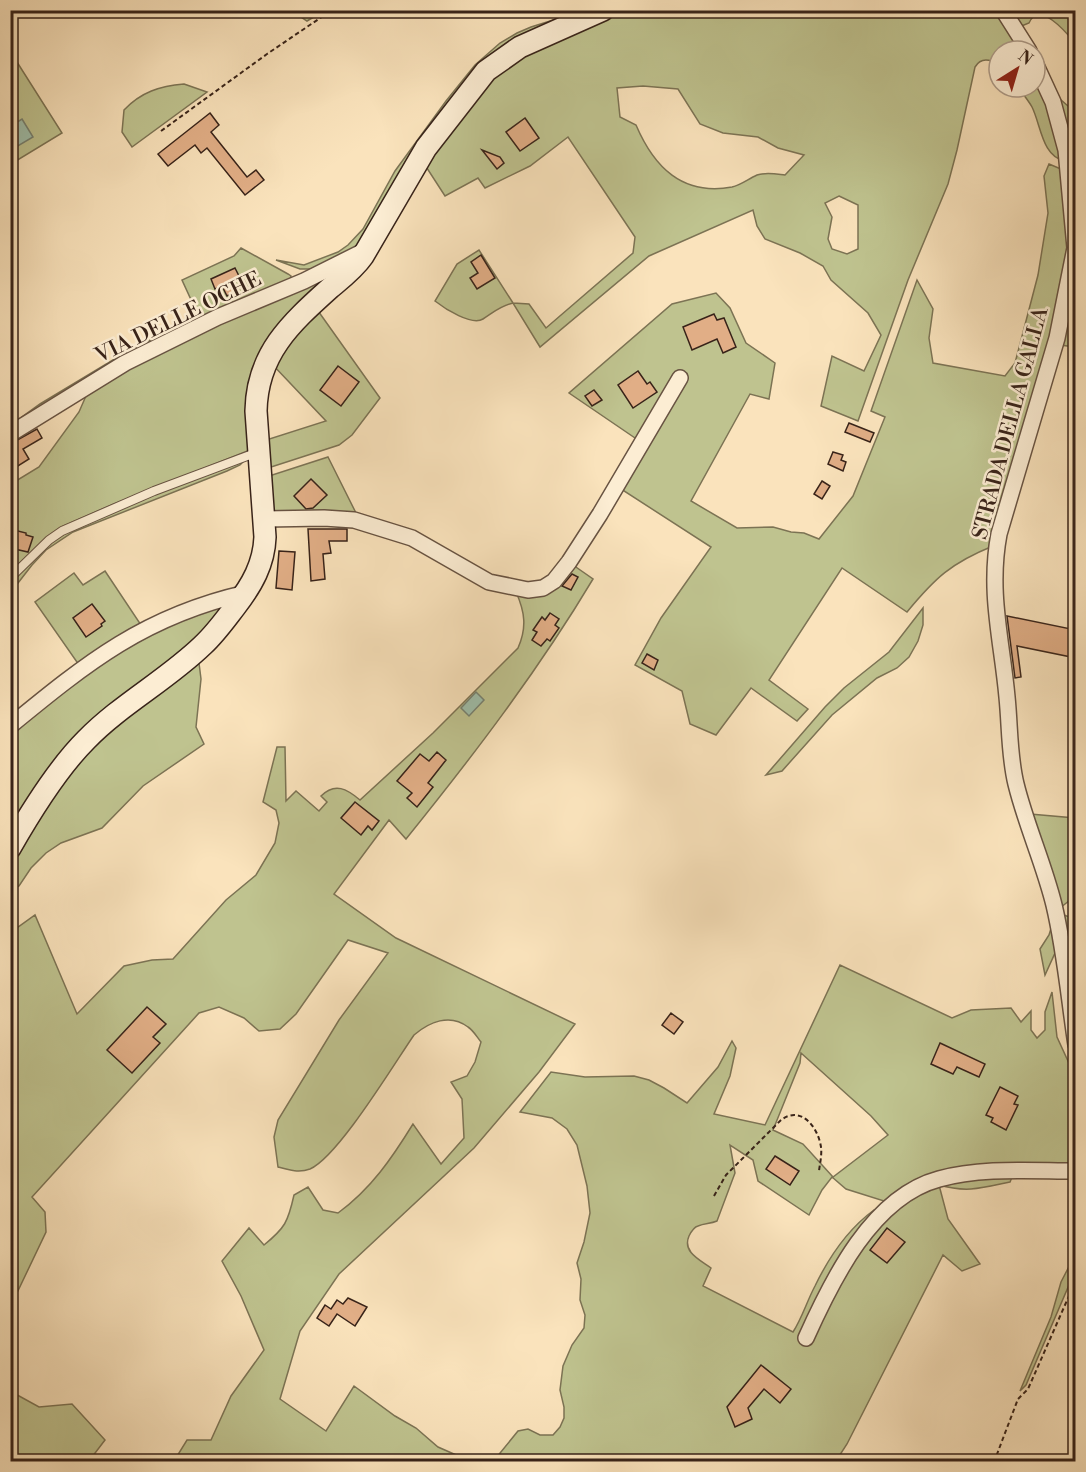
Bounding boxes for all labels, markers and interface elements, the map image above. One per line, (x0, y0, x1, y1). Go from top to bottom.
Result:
north arrow (987, 39, 1047, 99)
text: N (1014, 46, 1037, 70)
street label: VIA DELLE OCHE (90, 266, 266, 370)
street label: STRADA DELLA GALLA (967, 304, 1055, 542)

